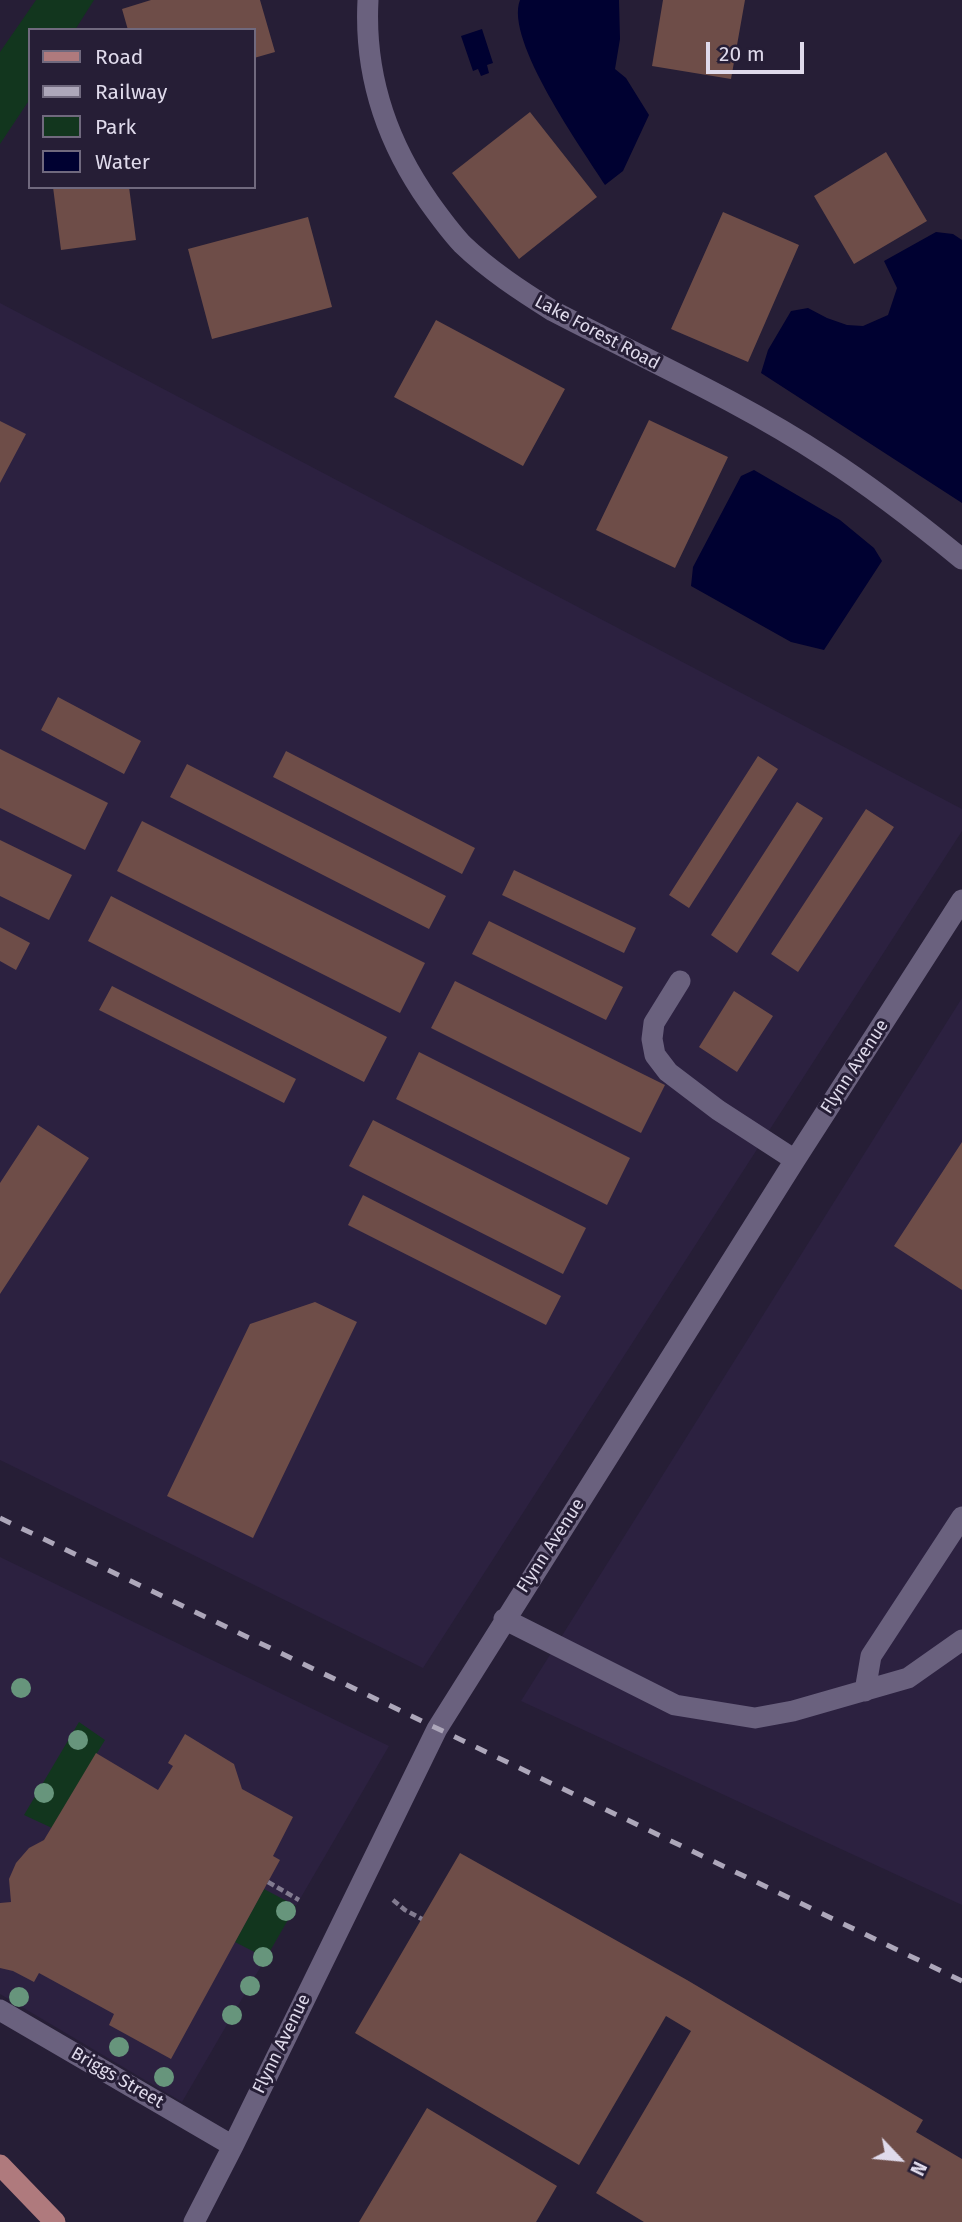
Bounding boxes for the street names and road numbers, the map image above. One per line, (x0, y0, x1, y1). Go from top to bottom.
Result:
street label: Lake Forest Road (531, 291, 663, 375)
street label: Flynn Avenue (816, 1016, 894, 1118)
street label: Flynn Avenue (512, 1495, 590, 1597)
street label: Flynn Avenue (249, 1991, 315, 2097)
street label: Briggs Street (67, 2043, 167, 2113)

